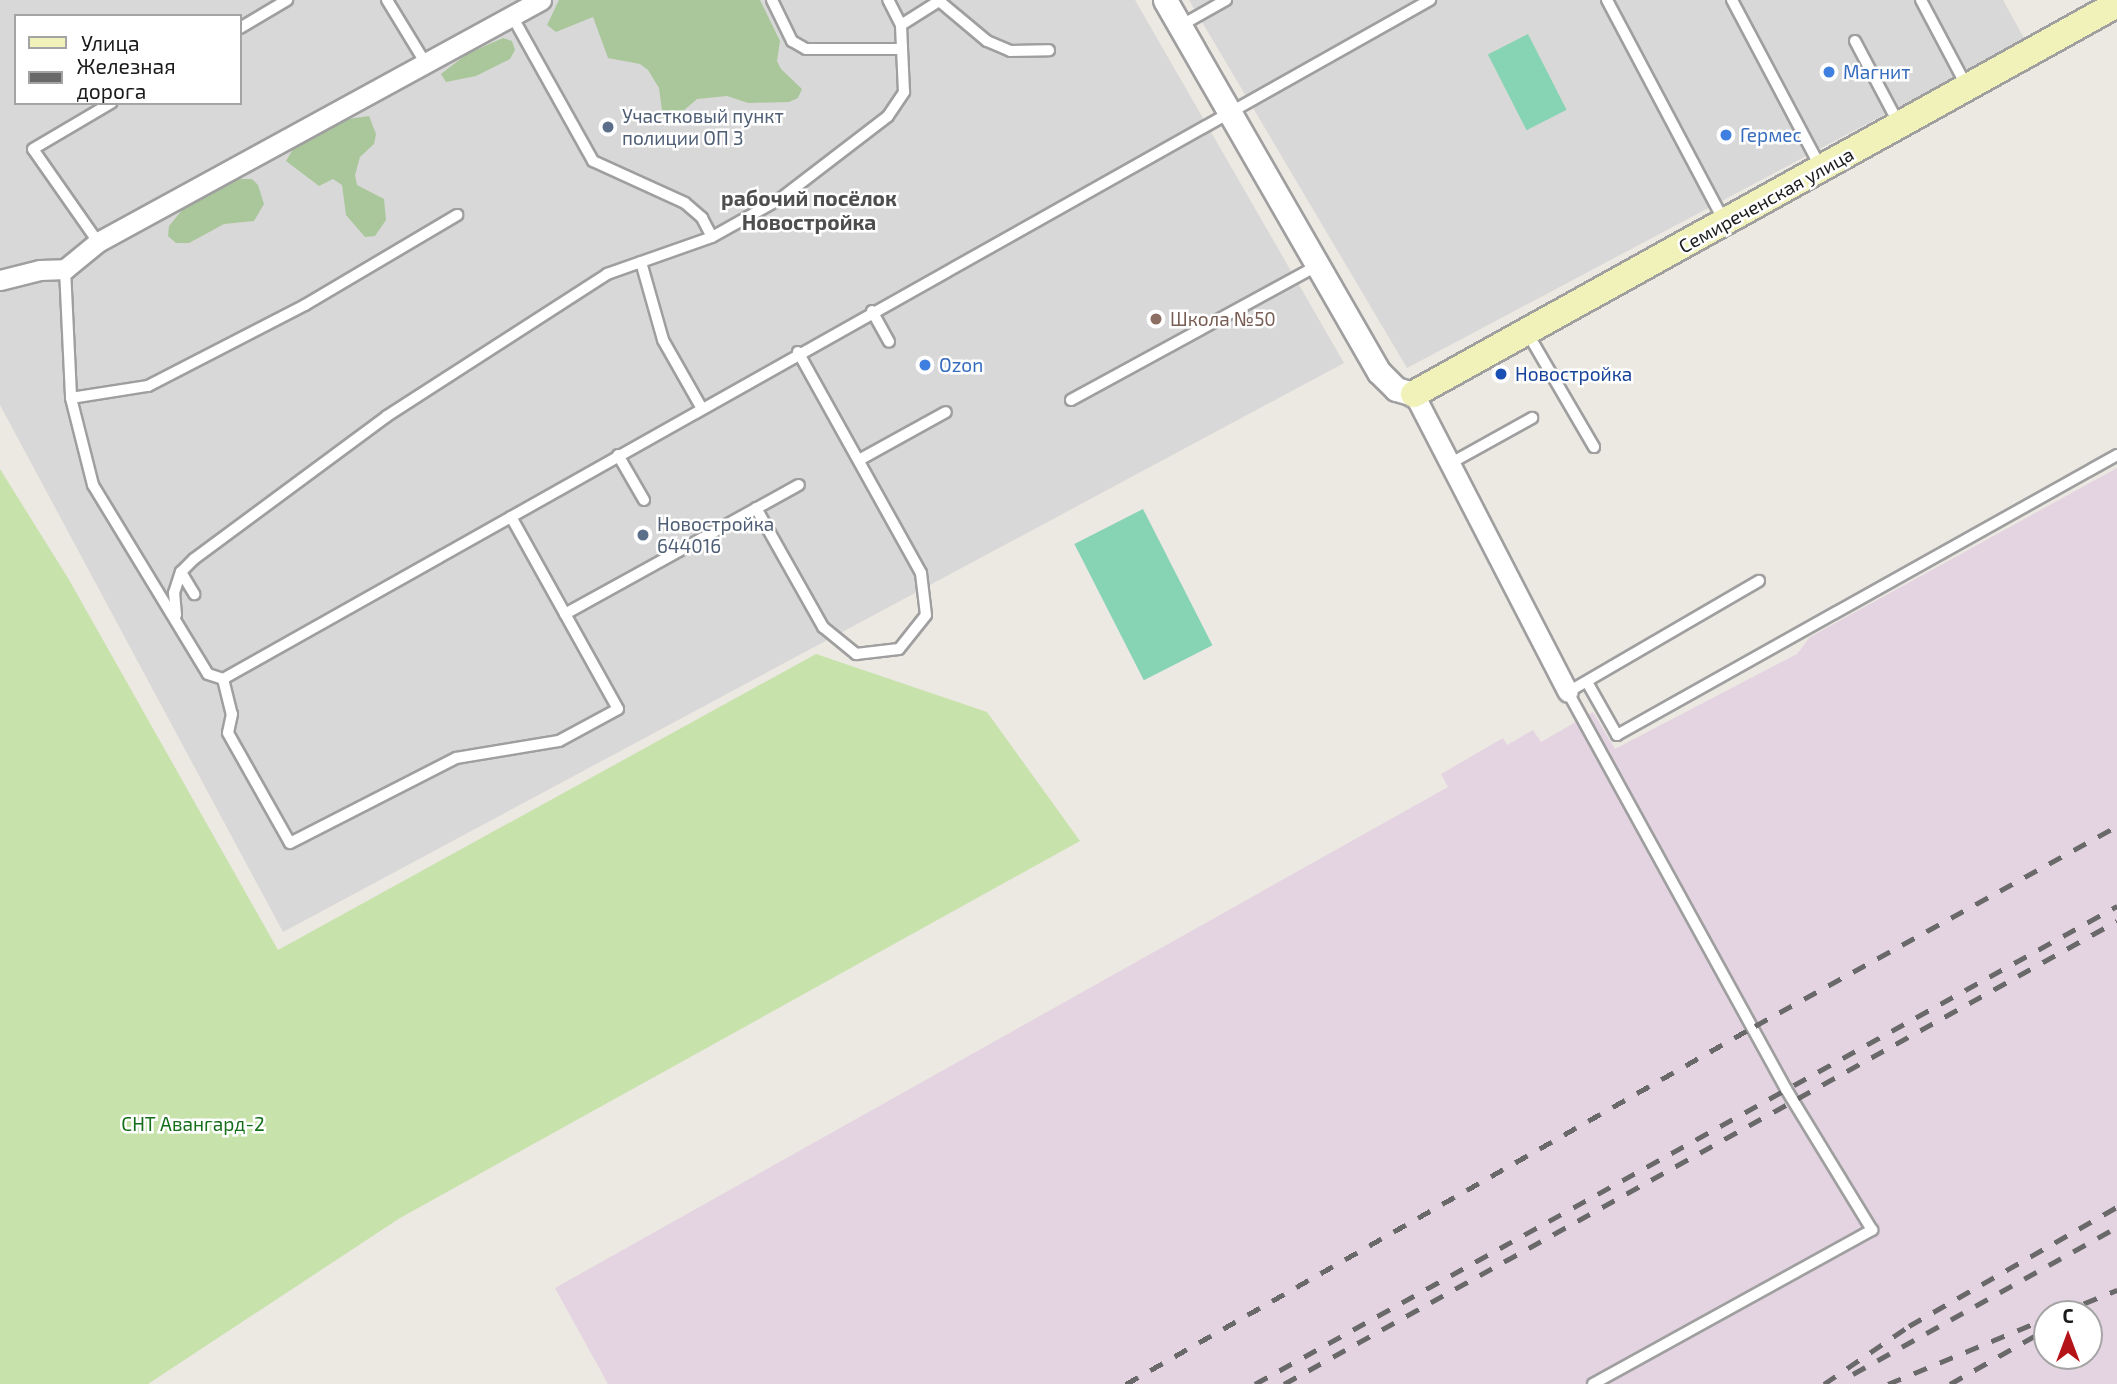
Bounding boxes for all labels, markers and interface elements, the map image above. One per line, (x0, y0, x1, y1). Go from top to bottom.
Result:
legend (14, 14, 242, 105)
text: Улица (81, 30, 140, 55)
text: Железная дорога (77, 53, 176, 103)
place label: Магнит (1843, 61, 1910, 83)
marker: Магнит (1821, 64, 1837, 80)
place label: Участковый пункт полиции ОП 3 (622, 105, 784, 149)
marker: Участковый пункт полиции ОП 3 (600, 119, 616, 135)
place label: Гермес (1740, 124, 1802, 146)
marker: Гермес (1718, 127, 1734, 143)
street label: Семиреченская улица (1674, 142, 1858, 258)
district label: рабочий посёлок Новостройка (721, 185, 897, 235)
place label: Школа №50 (1170, 308, 1276, 330)
marker: Школа №50 (1148, 311, 1164, 327)
place label: Ozon (939, 354, 983, 376)
marker: Ozon (917, 357, 933, 373)
place label: Новостройка (1515, 363, 1632, 385)
marker: Новостройка (1493, 366, 1509, 382)
place label: Новостройка 644016 (657, 513, 774, 557)
marker: Новостройка 644016 (635, 527, 651, 543)
park label: СНТ Авангард-2 (121, 1113, 265, 1135)
north arrow (2033, 1300, 2103, 1370)
text: С (2062, 1304, 2074, 1327)

